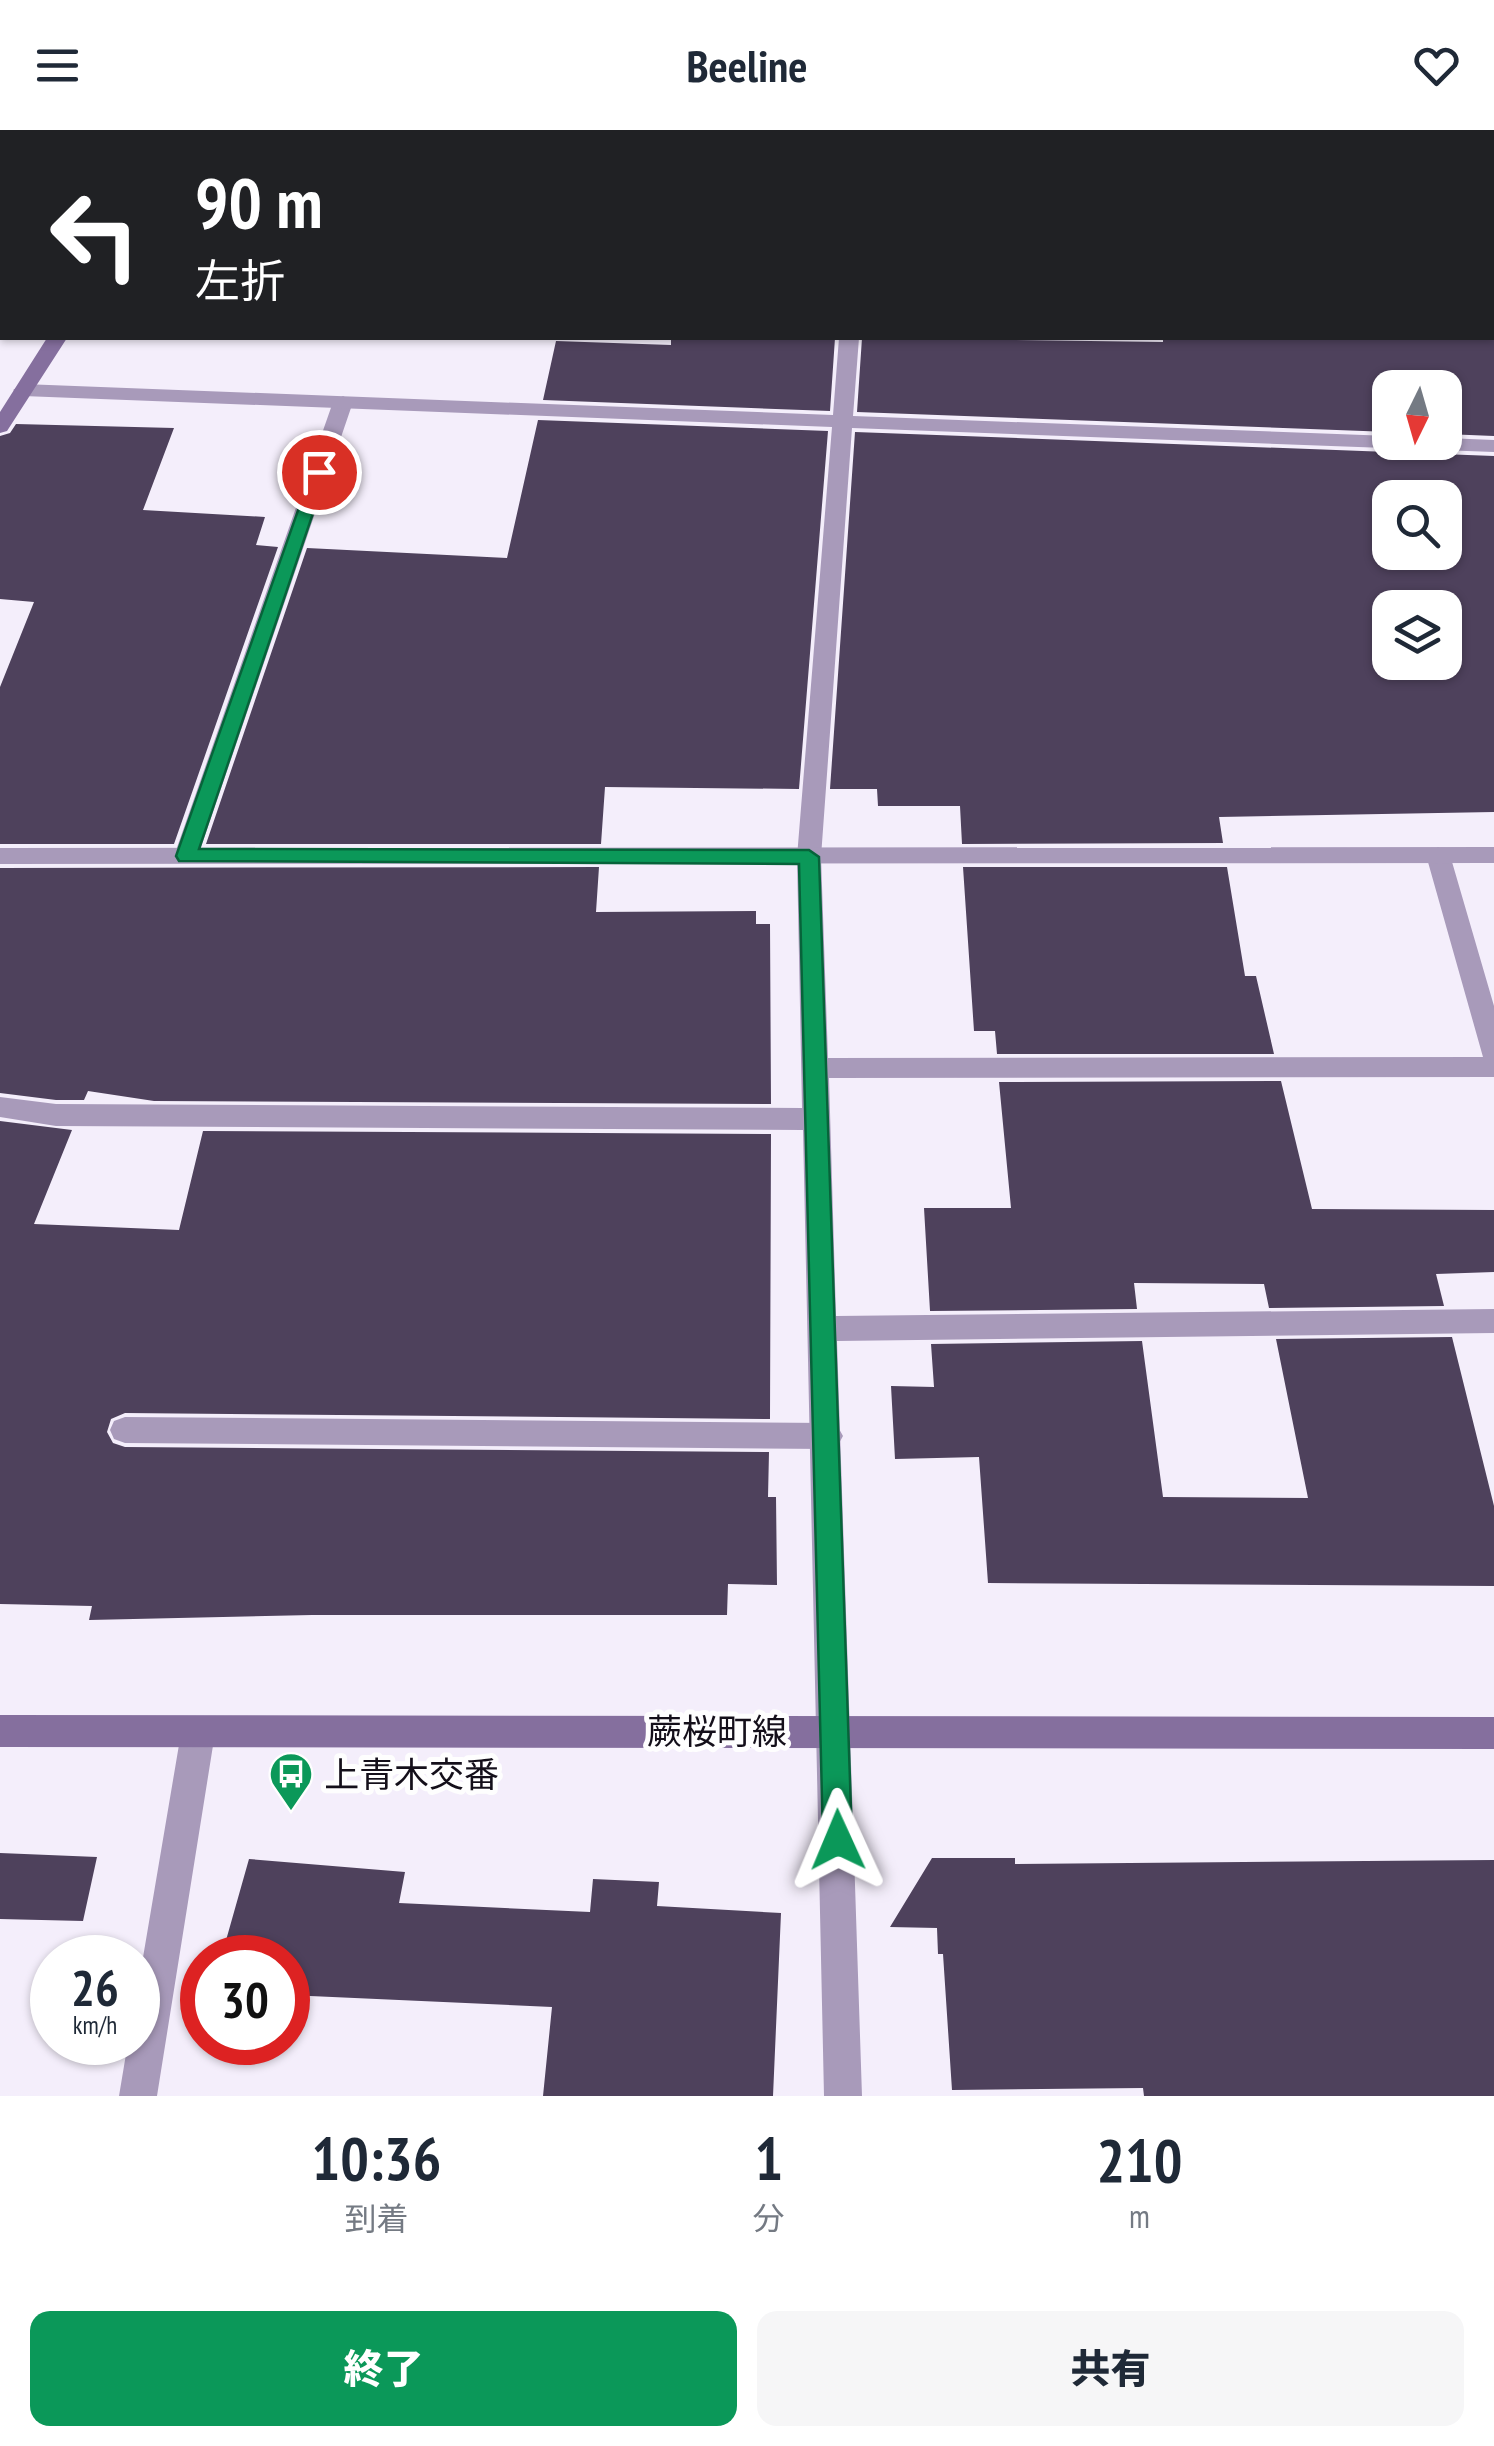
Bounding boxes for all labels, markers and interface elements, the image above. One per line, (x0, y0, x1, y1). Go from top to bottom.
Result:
text: Beeline (686, 36, 808, 94)
icon: menu (30, 38, 85, 93)
icon: heart (1409, 38, 1464, 93)
text: 90 m (195, 157, 323, 247)
icon: left (30, 170, 160, 300)
text: 左折 (195, 251, 285, 309)
north arrow (1372, 370, 1462, 460)
map controls (1372, 370, 1462, 680)
pin (277, 430, 362, 515)
icon: arrive (292, 445, 347, 500)
button: search (1372, 480, 1462, 570)
button: layers (1372, 590, 1462, 680)
street label: 蕨桜町線 (647, 1708, 787, 1754)
bus stop icon: 上青木交番 (268, 1751, 314, 1812)
place label: 上青木交番 (324, 1751, 499, 1797)
position arrow (786, 1788, 890, 1892)
speed limit sign: 30 (180, 1935, 310, 2065)
text: 26 (71, 1955, 119, 2020)
text: km/h (73, 2009, 117, 2041)
text: 10:36 (312, 2119, 441, 2197)
text: 1 (755, 2119, 783, 2197)
text: 210 (1096, 2121, 1182, 2199)
text: m (1129, 2195, 1150, 2237)
text: 到着 (344, 2197, 408, 2239)
text: 分 (753, 2197, 785, 2239)
button: 終了 (30, 2311, 737, 2426)
button: 共有 (757, 2311, 1464, 2426)

